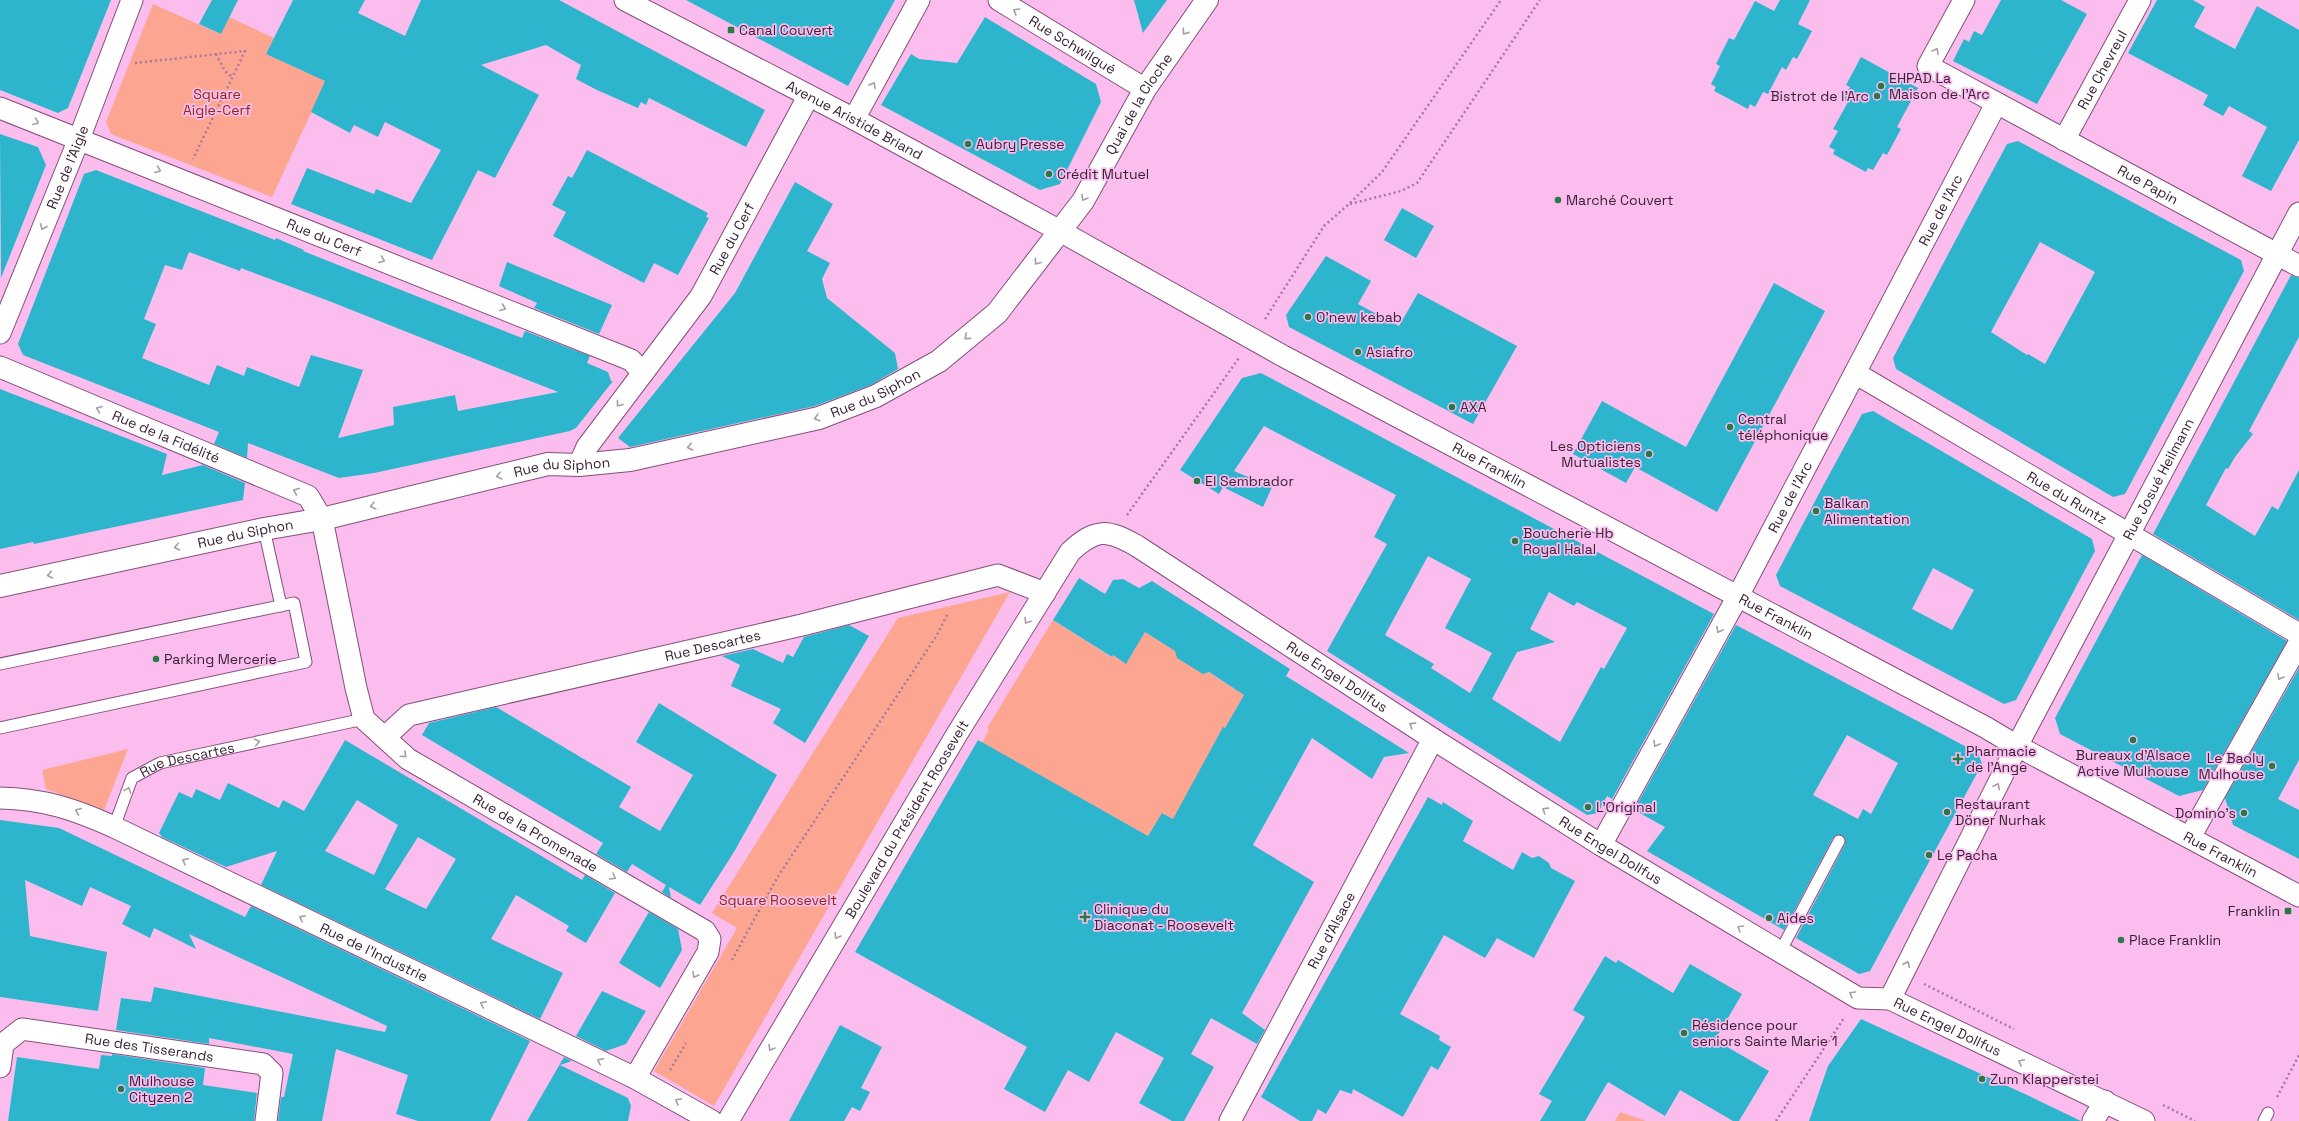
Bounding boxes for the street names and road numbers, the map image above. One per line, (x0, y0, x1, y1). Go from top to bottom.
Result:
street label: Rue Schwilgué (1026, 11, 1119, 78)
street label: Rue Chevreul (2073, 27, 2131, 113)
street label: Quai de la Cloche (1101, 50, 1176, 158)
street label: Avenue Aristide Briand (783, 76, 926, 164)
street label: Rue de l'Aigle (42, 123, 92, 212)
street label: Rue Papin (2114, 161, 2182, 208)
street label: Rue de l'Arc (1914, 171, 1967, 249)
street label: Rue du Cerf (705, 199, 759, 278)
street label: Rue du Cerf (284, 214, 364, 261)
street label: Rue du Siphon (828, 364, 923, 422)
street label: Rue de la Fidélité (109, 406, 223, 467)
street label: Rue Josué Heilmann (2119, 415, 2198, 543)
street label: Rue Franklin (1449, 438, 1530, 492)
street label: Rue du Siphon (512, 453, 611, 481)
street label: Rue de l'Arc (1764, 458, 1816, 536)
street label: Rue du Runtz (2024, 467, 2110, 528)
street label: Rue du Siphon (196, 515, 295, 552)
street label: Rue Franklin (1736, 590, 1816, 644)
street label: Rue Descartes (663, 626, 762, 665)
street label: Rue Engel Dollfus (1283, 637, 1391, 716)
street label: Boulevard du Président Roosevelt (841, 716, 973, 921)
street label: Rue Descartes (136, 738, 236, 781)
street label: Rue de la Promenade (470, 790, 601, 876)
street label: Rue Engel Dollfus (1556, 812, 1665, 888)
street label: Rue Franklin (2180, 827, 2261, 881)
street label: Rue d'Alsace (1304, 889, 1359, 972)
street label: Rue de l'Industrie (317, 919, 431, 986)
street label: Rue Engel Dollfus (1891, 993, 2004, 1060)
street label: Rue des Tisserands (84, 1029, 215, 1066)

